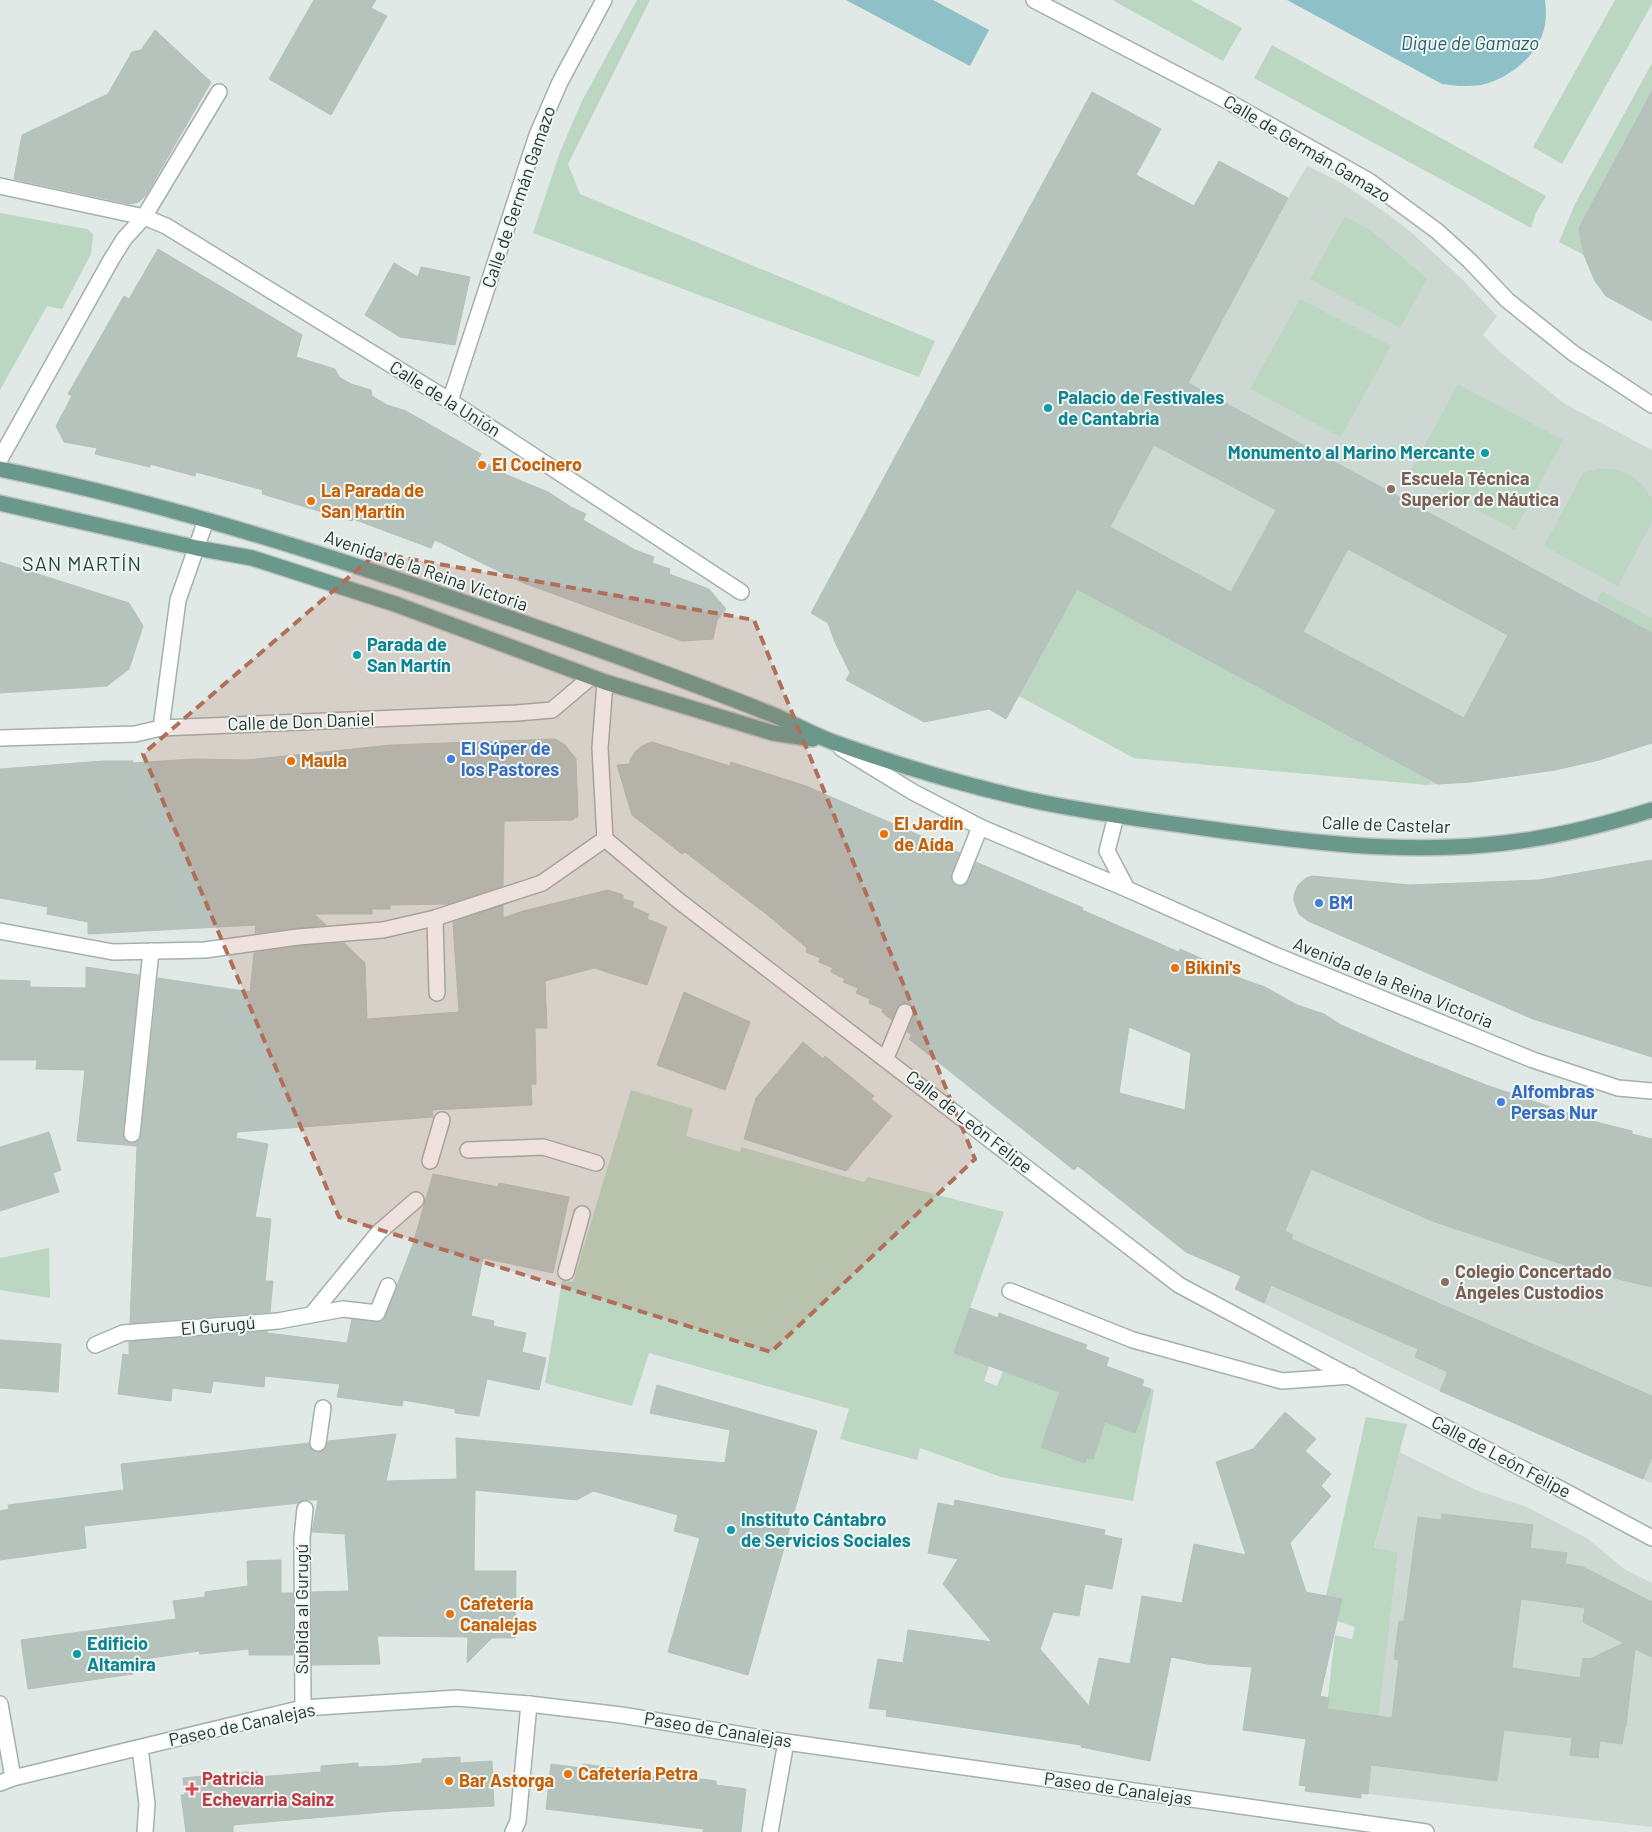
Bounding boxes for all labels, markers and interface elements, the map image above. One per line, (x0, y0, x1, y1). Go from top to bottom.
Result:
water label: Dique de Gamazo (1401, 31, 1539, 54)
street label: Calle de Germán Gamazo (1220, 90, 1395, 207)
street label: Calle de Germán Gamazo (477, 103, 560, 291)
street label: Calle de la Unión (386, 355, 505, 441)
place label: Palacio de Festivales de Cantabria (1058, 386, 1224, 429)
marker: Palacio de Festivales de Cantabria (1042, 402, 1054, 414)
place label: Monumento al Marino Mercante (1228, 441, 1475, 463)
marker: Monumento al Marino Mercante (1479, 447, 1491, 459)
place label: El Cocinero (492, 453, 582, 475)
marker: El Cocinero (476, 459, 488, 471)
place label: Escuela Técnica Superior de Náutica (1401, 467, 1559, 510)
place label: La Parada de San Martín (321, 479, 424, 522)
marker: Escuela Técnica Superior de Náutica (1385, 483, 1397, 495)
marker: La Parada de San Martín (305, 495, 317, 507)
street label: Avenida de la Reina Victoria (322, 525, 531, 615)
district label: SAN MARTÍN (22, 551, 142, 575)
place label: Parada de San Martín (367, 633, 451, 676)
marker: Parada de San Martín (351, 649, 363, 661)
street label: Calle de Don Daniel (227, 707, 375, 735)
place label: El Súper de los Pastores (461, 737, 559, 780)
place label: Maula (301, 749, 347, 771)
marker: El Súper de los Pastores (445, 753, 457, 765)
marker: Maula (285, 755, 297, 767)
street label: Calle de Castelar (1321, 811, 1451, 837)
place label: El Jardín de Aída (894, 812, 963, 855)
marker: El Jardín de Aída (878, 828, 890, 840)
place label: BM (1329, 891, 1353, 913)
marker: BM (1313, 897, 1325, 909)
street label: Avenida de la Reina Victoria (1290, 932, 1497, 1032)
place label: Bikini's (1185, 956, 1241, 978)
marker: Bikini's (1169, 962, 1181, 974)
street label: Calle de León Felipe (902, 1065, 1037, 1177)
place label: Alfombras Persas Nur (1511, 1080, 1598, 1123)
marker: Alfombras Persas Nur (1495, 1096, 1507, 1108)
place label: Colegio Concertado Ángeles Custodios (1455, 1260, 1612, 1303)
marker: Colegio Concertado Ángeles Custodios (1439, 1276, 1451, 1288)
street label: El Gurugú (180, 1311, 256, 1339)
street label: Calle de León Felipe (1428, 1410, 1575, 1502)
place label: Instituto Cántabro de Servicios Sociales (741, 1508, 911, 1551)
marker: Instituto Cántabro de Servicios Sociales (725, 1524, 737, 1536)
street label: Subida al Gurugú (290, 1544, 312, 1674)
place label: Cafetería Canalejas (460, 1592, 537, 1635)
marker: Cafetería Canalejas (444, 1608, 456, 1620)
place label: Edificio Altamira (87, 1632, 156, 1675)
marker: Edificio Altamira (71, 1648, 83, 1660)
street label: Paseo de Canalejas (166, 1698, 317, 1750)
street label: Paseo de Canalejas (643, 1706, 794, 1752)
place label: Cafetería Petra (578, 1762, 698, 1784)
place label: Patricia Echevarria Sainz (202, 1767, 334, 1810)
street label: Paseo de Canalejas (1043, 1767, 1194, 1809)
marker: Cafetería Petra (562, 1768, 574, 1780)
place label: Bar Astorga (459, 1769, 554, 1791)
marker: Bar Astorga (443, 1775, 455, 1787)
marker: Patricia Echevarria Sainz (186, 1783, 198, 1795)

